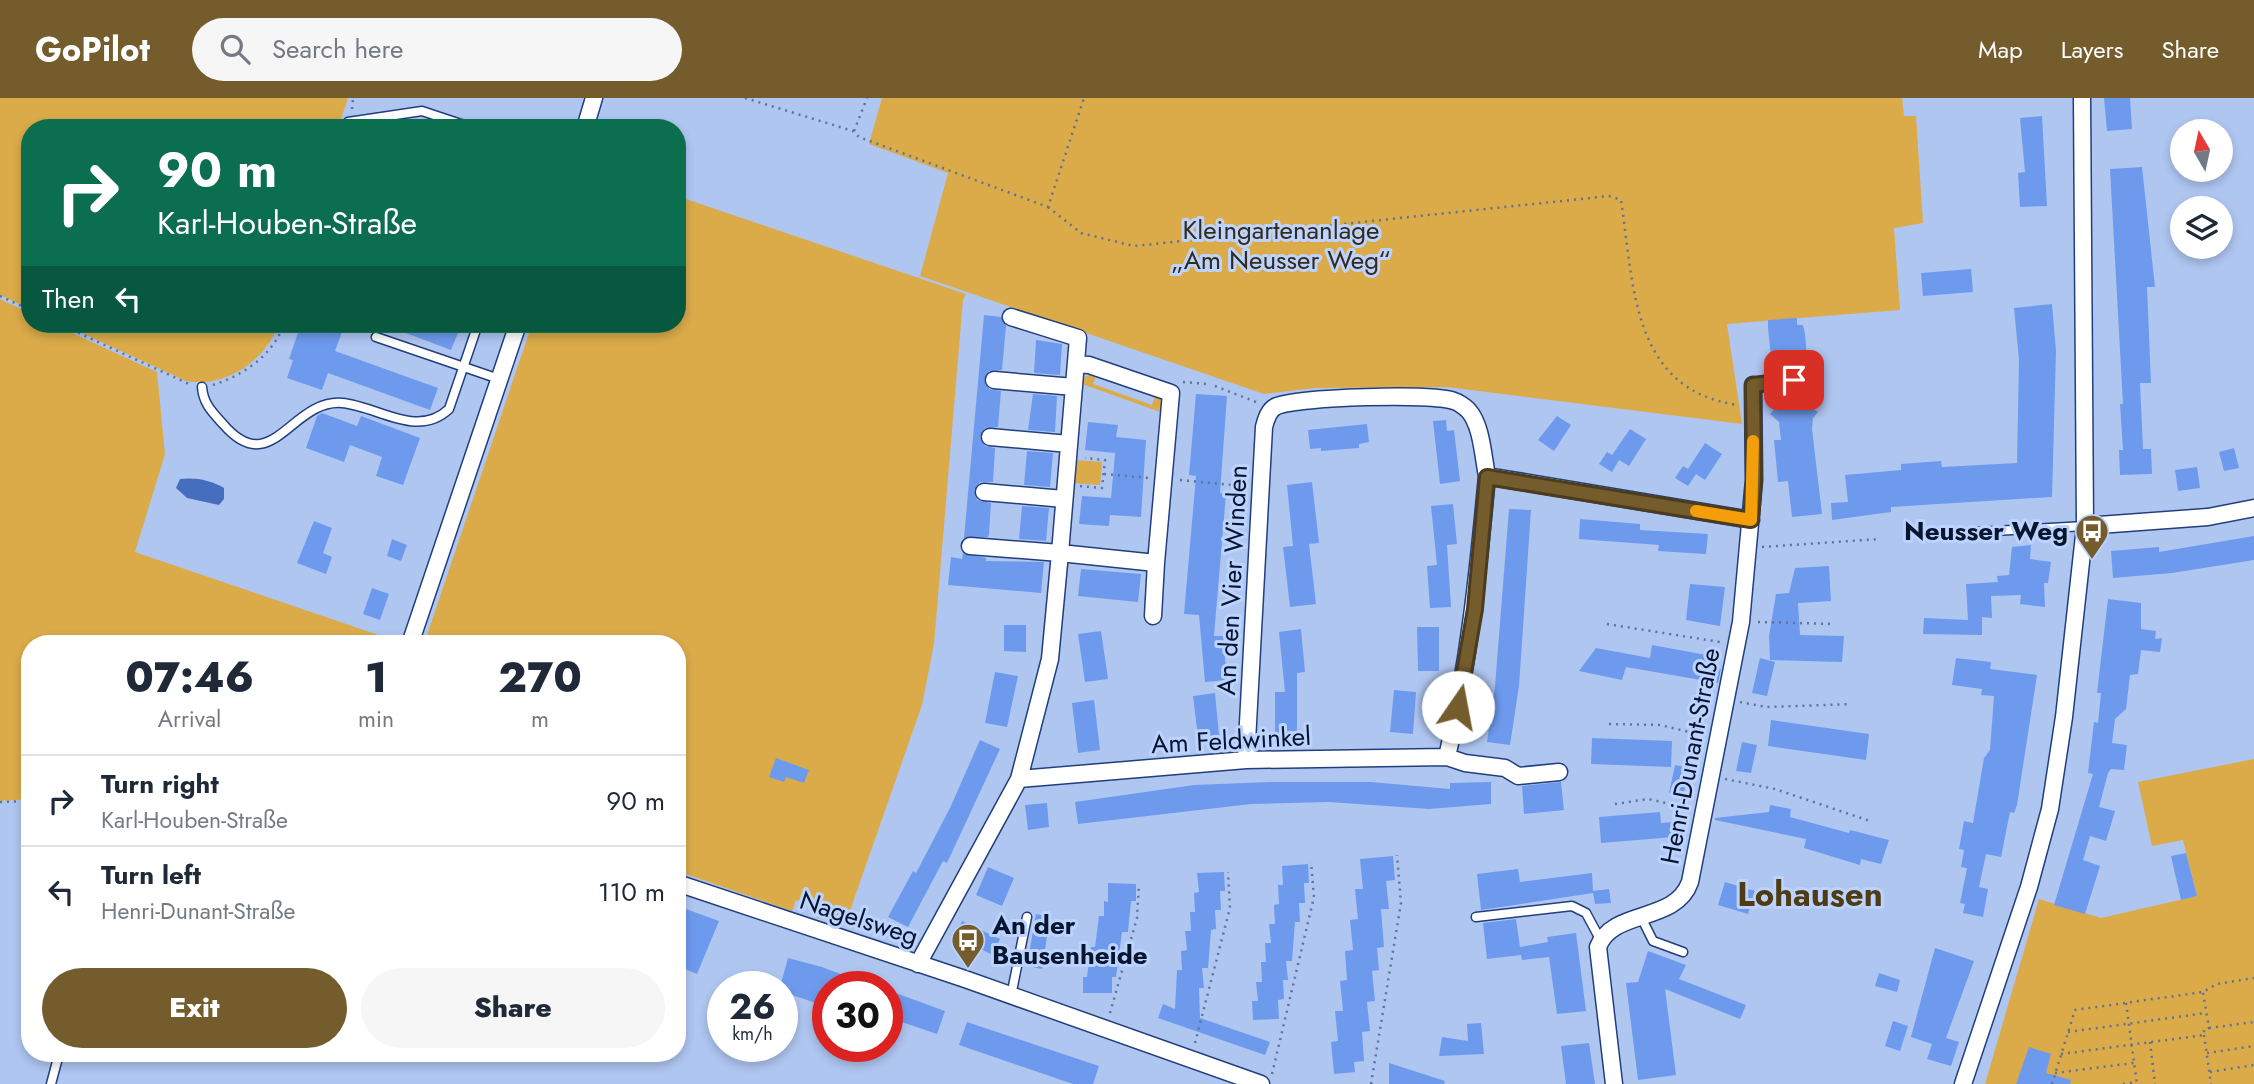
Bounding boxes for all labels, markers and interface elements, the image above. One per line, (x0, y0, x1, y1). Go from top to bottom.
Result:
search box (192, 18, 682, 81)
text: GoPilot (35, 26, 150, 73)
icon: search (216, 30, 254, 68)
text: Search here (272, 30, 403, 68)
text: Map (1978, 32, 2023, 67)
text: Layers (2061, 32, 2123, 67)
text: Share (2161, 32, 2219, 67)
north arrow (2170, 119, 2233, 182)
map controls (2170, 119, 2233, 259)
text: 90 m (157, 135, 277, 205)
icon: right (42, 147, 133, 238)
button: layers (2170, 196, 2233, 259)
text: Karl-Houben-Straße (157, 200, 417, 246)
park label: Kleingartenanlage „Am Neusser Weg“ (1171, 211, 1391, 279)
text: Then (42, 280, 95, 318)
icon: left (109, 280, 147, 318)
pin (1764, 350, 1824, 410)
icon: arrive (1775, 361, 1813, 399)
street label: An den Vier Winden (1207, 464, 1257, 696)
place label: Neusser Weg (1904, 512, 2068, 550)
bus stop icon: Neusser Weg (2073, 512, 2111, 561)
street label: Henri-Dunant-Straße (1650, 645, 1730, 867)
text: 07:46 (125, 647, 254, 708)
text: 1 (365, 647, 387, 708)
text: 270 (498, 647, 582, 708)
position arrow (1421, 670, 1495, 744)
text: Arrival (158, 702, 221, 736)
text: min (358, 702, 394, 736)
text: m (531, 702, 549, 736)
street label: Am Feldwinkel (1150, 717, 1312, 763)
text: Turn right (101, 765, 219, 803)
icon: right (42, 782, 80, 820)
text: 90 m (606, 782, 665, 820)
text: Karl-Houben-Straße (101, 803, 288, 837)
text: Turn left (101, 856, 201, 894)
district label: Lohausen (1737, 871, 1883, 918)
icon: left (42, 873, 80, 911)
text: 110 m (598, 873, 665, 911)
street label: Nagelsweg (795, 881, 923, 955)
text: Henri-Dunant-Straße (101, 894, 295, 928)
place label: An der Bausenheide (991, 906, 1148, 974)
bus stop icon: An der Bausenheide (949, 921, 987, 970)
button: Exit (42, 968, 347, 1048)
button: Share (361, 968, 665, 1048)
speed limit sign: 30 (812, 971, 903, 1062)
text: 26 (729, 982, 776, 1032)
text: km/h (732, 1021, 773, 1047)

